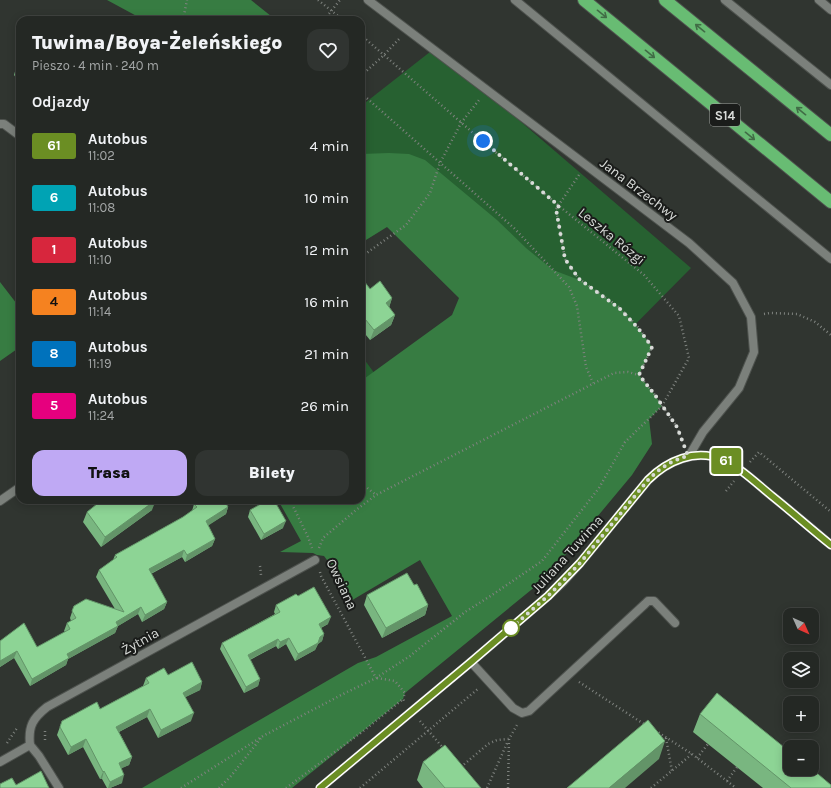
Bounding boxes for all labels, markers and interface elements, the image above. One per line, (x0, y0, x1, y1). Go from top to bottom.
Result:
one-way arrow (596, 10, 607, 19)
one-way arrow (695, 24, 706, 33)
button: heart (307, 29, 349, 71)
text: Tuwima/Boya-Żeleńskiego (32, 32, 282, 54)
one-way arrow (644, 49, 655, 58)
text: Pieszo · 4 min · 240 m (32, 58, 159, 73)
text: Odjazdy (32, 93, 89, 111)
road number: S14 (710, 104, 740, 126)
one-way arrow (795, 106, 806, 115)
text: Autobus (88, 130, 148, 148)
your location (473, 131, 493, 151)
one-way arrow (745, 131, 756, 140)
text: 61 (47, 137, 61, 154)
text: 4 min (310, 137, 349, 155)
text: 11:02 (88, 148, 115, 163)
street label: Jana Brzechwy (597, 155, 681, 224)
text: Autobus (88, 182, 148, 200)
text: 6 (50, 189, 58, 206)
text: 10 min (304, 189, 349, 207)
text: 11:08 (88, 200, 115, 215)
street label: Leszka Rózgi (575, 204, 649, 269)
text: Autobus (88, 234, 148, 252)
text: 1 (52, 241, 57, 258)
text: 12 min (304, 241, 349, 259)
text: 11:10 (88, 252, 112, 267)
text: Autobus (88, 286, 148, 304)
text: 4 (50, 293, 58, 310)
text: 16 min (304, 293, 349, 311)
text: 11:14 (88, 304, 111, 319)
text: Autobus (88, 338, 148, 356)
text: 8 (49, 345, 59, 362)
text: 21 min (304, 345, 349, 363)
text: 11:19 (88, 356, 111, 371)
text: Autobus (88, 390, 148, 408)
text: 5 (50, 397, 58, 414)
text: 26 min (301, 397, 349, 415)
text: 11:24 (88, 408, 114, 423)
line badge: 61 (708, 448, 744, 474)
button: Trasa (32, 450, 187, 496)
button: Bilety (195, 450, 349, 496)
text: 61 (719, 452, 733, 469)
street label: Juliana Tuwima (528, 512, 607, 597)
street label: Owsiana (322, 556, 361, 613)
north arrow (783, 608, 819, 644)
map controls (783, 608, 819, 776)
unlabelled marker (502, 619, 520, 637)
street label: Żytnia (118, 624, 162, 659)
button: layers (783, 652, 819, 688)
button: + (783, 696, 819, 732)
button: − (783, 740, 819, 776)

